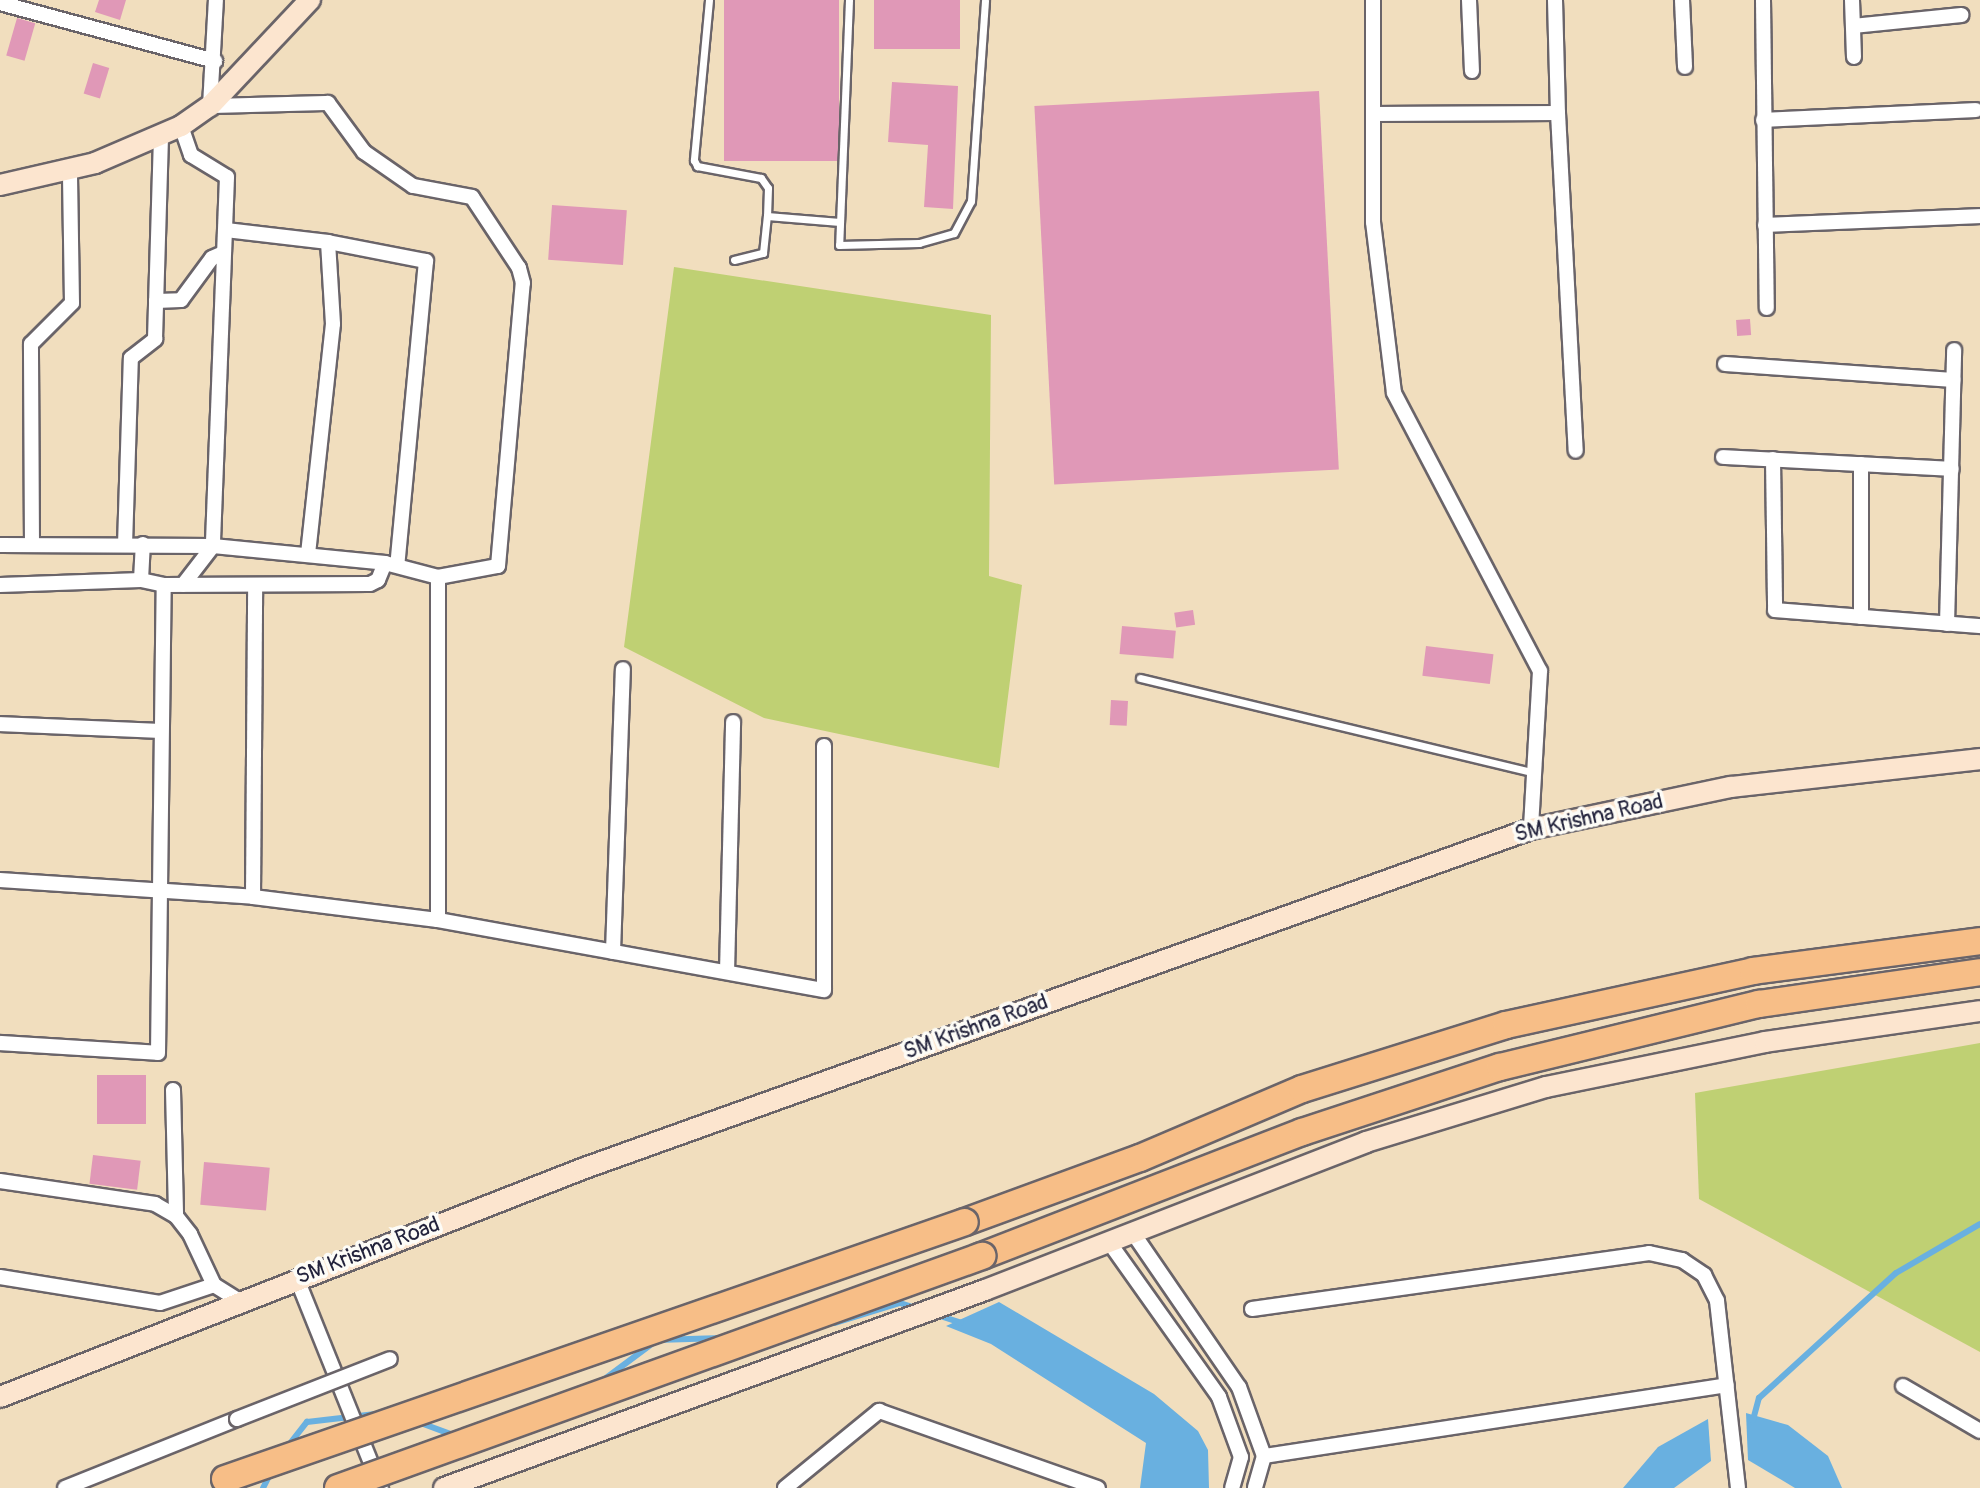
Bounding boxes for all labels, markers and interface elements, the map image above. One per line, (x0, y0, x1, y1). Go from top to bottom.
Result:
street label: SM Krishna Road (1512, 788, 1666, 848)
street label: SM Krishna Road (900, 989, 1052, 1065)
street label: SM Krishna Road (292, 1212, 444, 1290)

